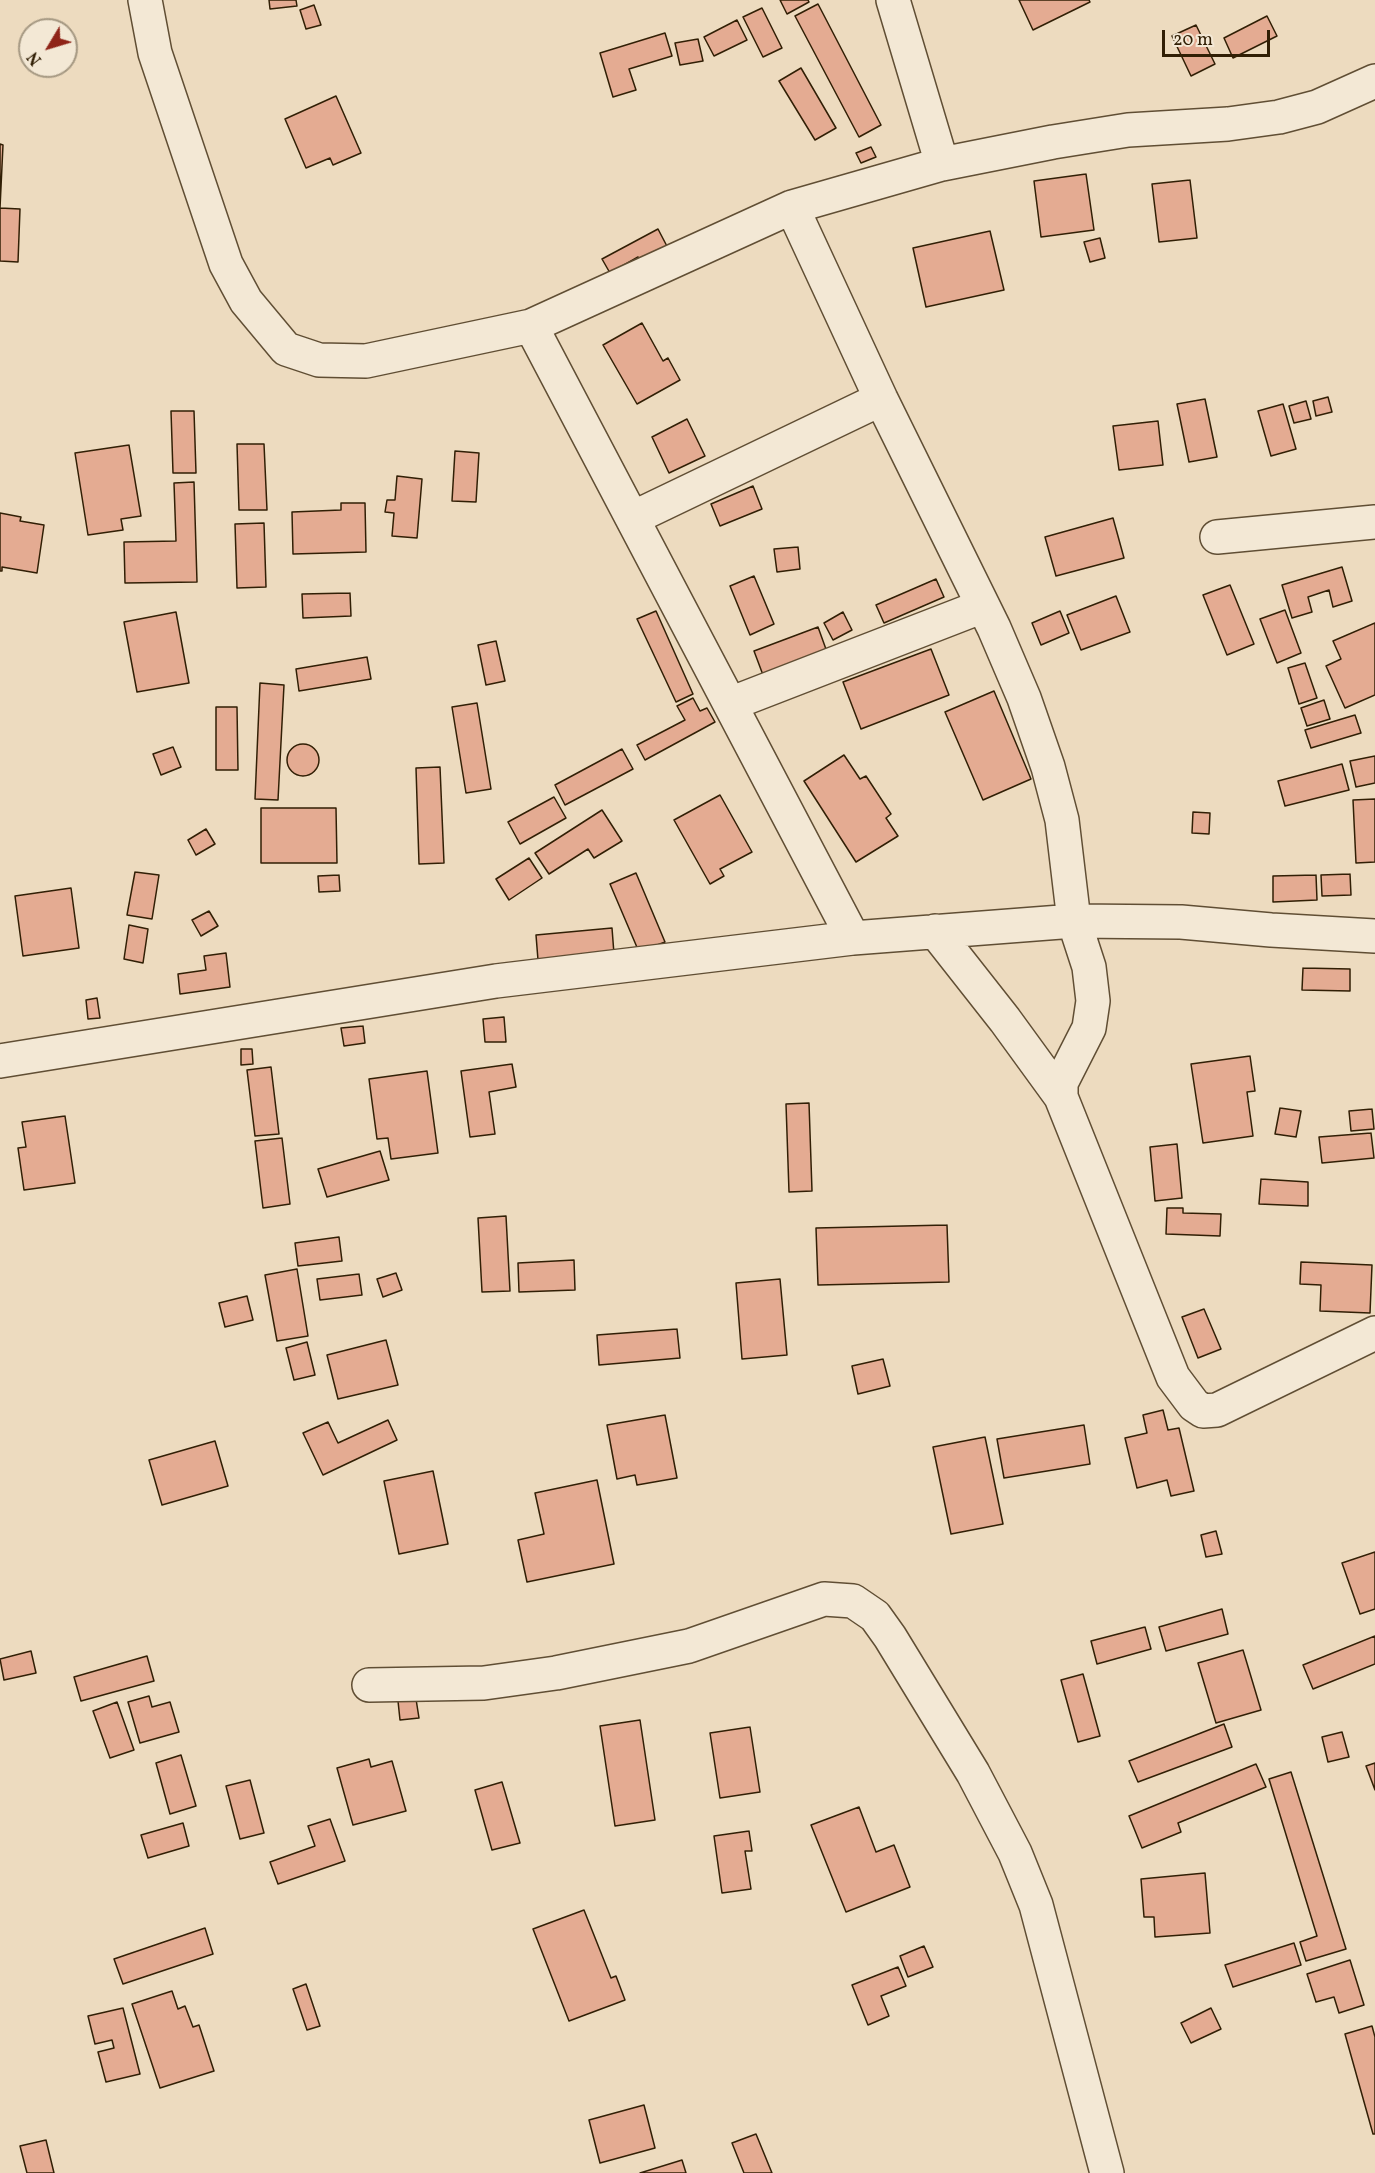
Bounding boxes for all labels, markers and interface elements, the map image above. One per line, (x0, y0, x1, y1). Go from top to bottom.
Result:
north arrow (18, 18, 78, 78)
scale bar (1165, 18, 1273, 56)
text: 20 m (1173, 28, 1213, 53)
text: N (23, 46, 48, 69)

